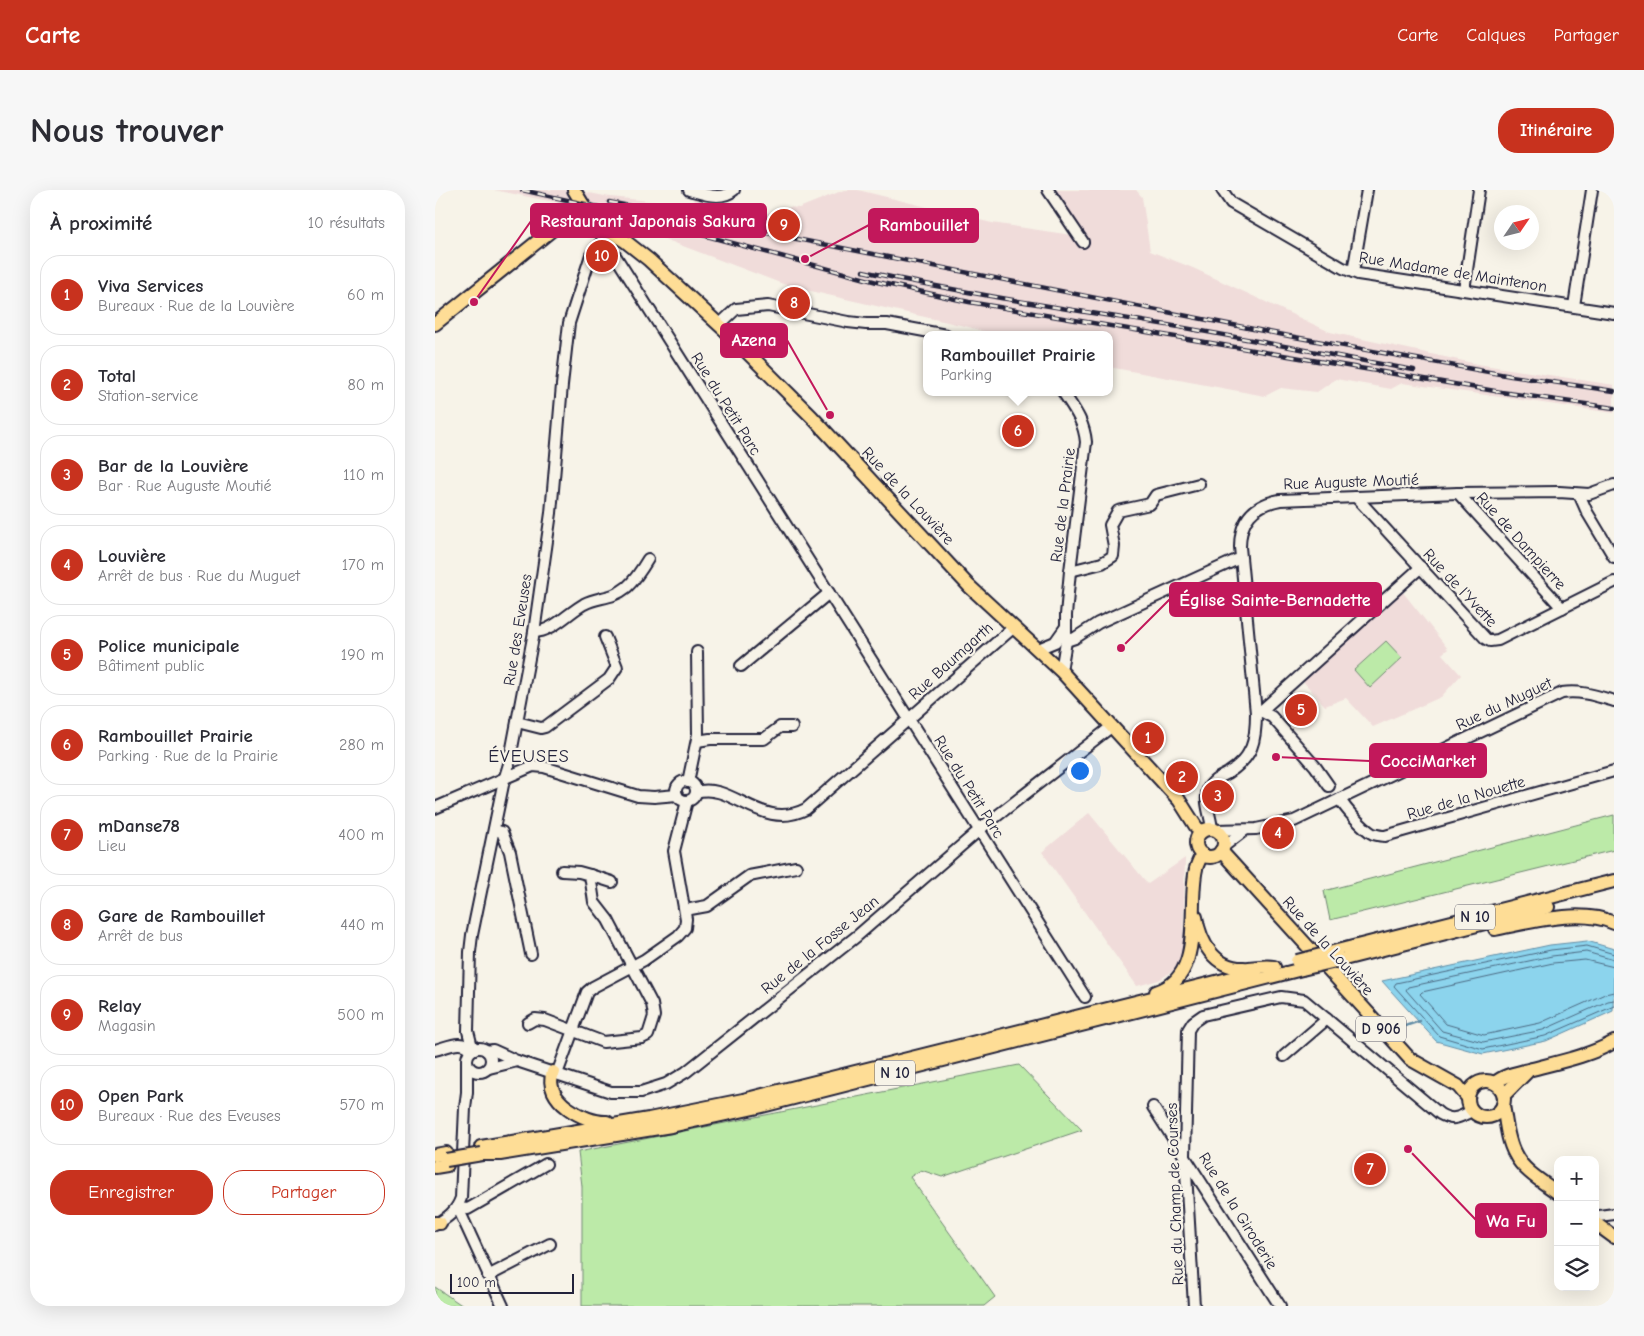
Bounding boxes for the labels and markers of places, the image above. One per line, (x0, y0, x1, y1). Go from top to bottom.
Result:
callout: Restaurant Japonais Sakura (531, 204, 766, 237)
pin: 9 (768, 206, 800, 244)
callout: Rambouillet (869, 209, 978, 242)
pin: 10 (586, 237, 618, 275)
pin: 8 (778, 284, 810, 322)
callout: Azena (721, 324, 787, 357)
pin: 6 (1002, 412, 1034, 450)
callout: Église Sainte-Bernadette (1170, 583, 1381, 616)
pin: 5 (1285, 691, 1317, 729)
pin: 1 (1132, 719, 1164, 757)
callout: CocciMarket (1370, 744, 1486, 777)
pin: 2 (1166, 758, 1198, 796)
pin: 3 (1202, 777, 1234, 815)
pin: 4 (1262, 814, 1294, 852)
pin: 7 (1354, 1150, 1386, 1188)
callout: Wa Fu (1476, 1204, 1546, 1237)

